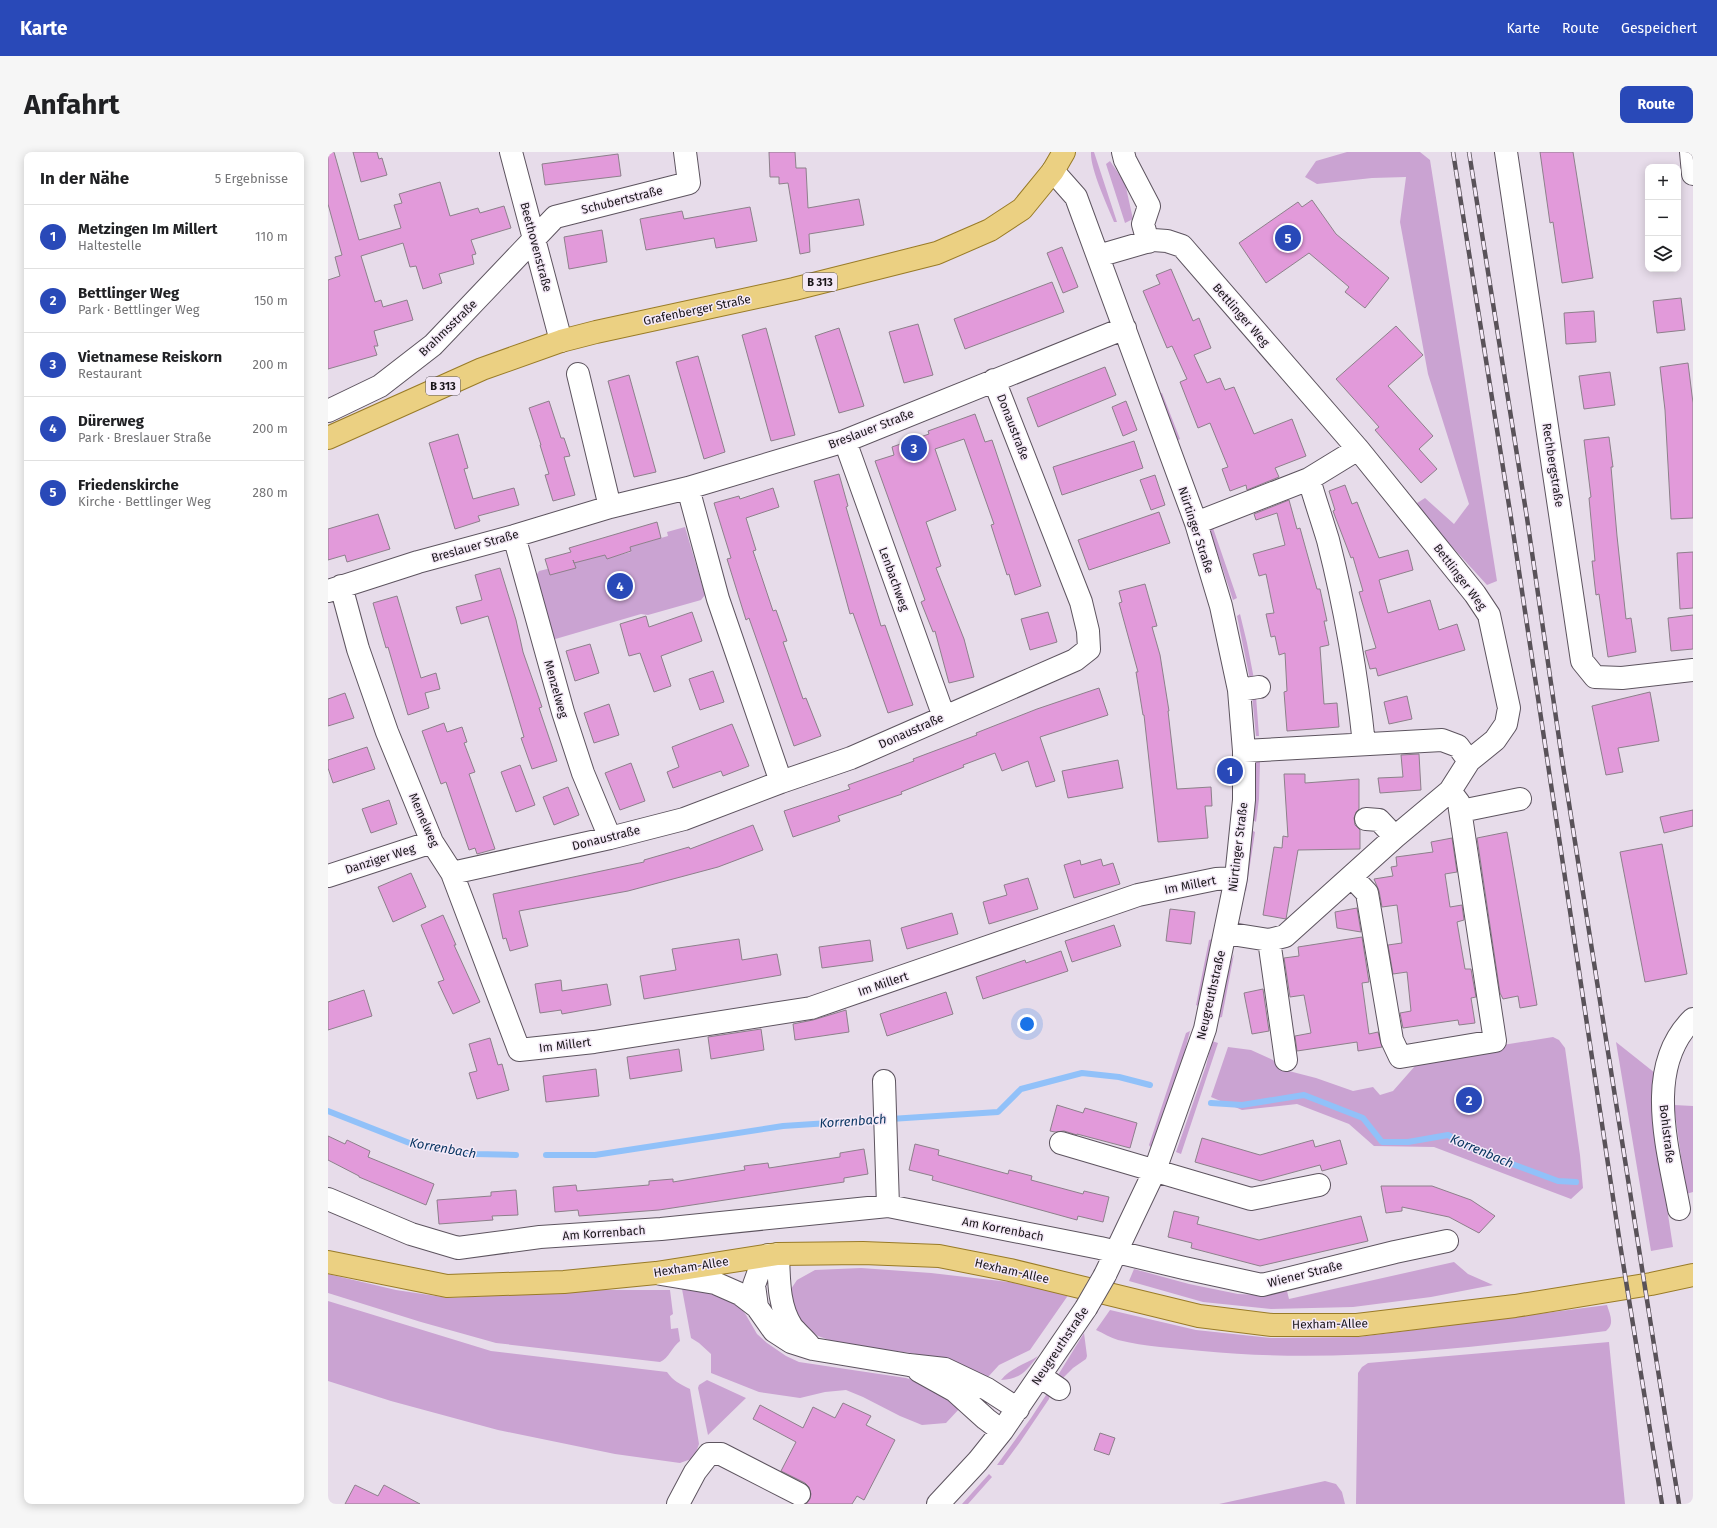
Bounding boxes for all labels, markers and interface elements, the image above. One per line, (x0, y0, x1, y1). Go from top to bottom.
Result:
text: Karte (20, 17, 67, 40)
text: Karte (1506, 20, 1540, 37)
text: Route (1562, 20, 1599, 37)
text: Gespeichert (1621, 20, 1697, 37)
button: Route (1620, 86, 1693, 123)
text: Anfahrt (24, 88, 120, 121)
map controls (1645, 164, 1681, 272)
button: + (1645, 164, 1681, 200)
text: In der Nähe (40, 168, 129, 189)
text: 5 Ergebnisse (215, 171, 288, 186)
street label: Schubertstraße (580, 183, 664, 217)
button: − (1645, 200, 1681, 236)
street label: Beethovenstraße (517, 201, 555, 293)
text: Metzingen Im Millert (78, 220, 218, 238)
pin: 5 (1275, 223, 1301, 253)
text: 1 (50, 229, 56, 244)
text: 110 m (255, 229, 288, 244)
button: layers (1645, 236, 1681, 272)
text: Haltestelle (78, 238, 141, 253)
road number: B 313 (803, 273, 837, 291)
street label: Bettlinger Weg (1210, 280, 1273, 350)
text: Bettlinger Weg (78, 284, 179, 302)
street label: Grafenberger Straße (642, 292, 752, 328)
text: 2 (50, 293, 56, 308)
text: 150 m (254, 293, 288, 308)
street label: Brahmsstraße (416, 297, 480, 359)
text: Park · Bettlinger Weg (78, 302, 200, 317)
text: Vietnamese Reiskorn (78, 348, 222, 366)
text: 3 (50, 357, 56, 372)
text: 200 m (252, 357, 288, 372)
text: Restaurant (78, 366, 142, 381)
road number: B 313 (426, 377, 460, 395)
street label: Donaustraße (994, 392, 1032, 462)
street label: Breslauer Straße (826, 406, 916, 452)
text: Dürerweg (78, 412, 144, 430)
text: 4 (49, 421, 57, 436)
text: 200 m (252, 421, 288, 436)
street label: Rechbergstraße (1539, 422, 1567, 508)
text: Park · Breslauer Straße (78, 430, 211, 445)
pin: 3 (901, 433, 927, 463)
text: Friedenskirche (78, 476, 179, 494)
text: 5 (50, 485, 56, 500)
text: 280 m (253, 485, 288, 500)
street label: Nürtinger Straße (1175, 485, 1217, 575)
text: Kirche · Bettlinger Weg (78, 494, 211, 509)
street label: Breslauer Straße (430, 527, 520, 565)
street label: Bettlinger Weg (1431, 541, 1490, 613)
street label: Lenbachweg (876, 545, 912, 614)
pin: 4 (607, 571, 633, 601)
street label: Menzelweg (541, 658, 571, 720)
street label: Donaustraße (876, 710, 946, 752)
pin: 1 (1217, 756, 1243, 786)
street label: Memelweg (406, 791, 442, 850)
street label: Nürtinger Straße (1226, 801, 1250, 893)
street label: Donaustraße (571, 823, 641, 853)
street label: Danziger Weg (343, 841, 417, 877)
street label: Im Millert (1163, 873, 1218, 897)
street label: Neugreuthstraße (1194, 949, 1228, 1041)
street label: Im Millert (856, 969, 911, 999)
your location (1017, 1014, 1037, 1034)
street label: Im Millert (538, 1035, 592, 1055)
pin: 2 (1456, 1085, 1482, 1115)
street label: Bohlstraße (1656, 1104, 1678, 1164)
water label: Korrenbach (819, 1111, 887, 1131)
water label: Korrenbach (1448, 1131, 1516, 1171)
water label: Korrenbach (409, 1135, 477, 1161)
street label: Am Korrenbach (961, 1214, 1045, 1244)
street label: Am Korrenbach (562, 1223, 646, 1243)
street label: Hexham-Allee (652, 1254, 730, 1280)
street label: Hexham-Allee (973, 1256, 1051, 1286)
street label: Wiener Straße (1266, 1258, 1344, 1290)
street label: Neugreuthstraße (1029, 1304, 1091, 1388)
street label: Hexham-Allee (1292, 1316, 1368, 1332)

